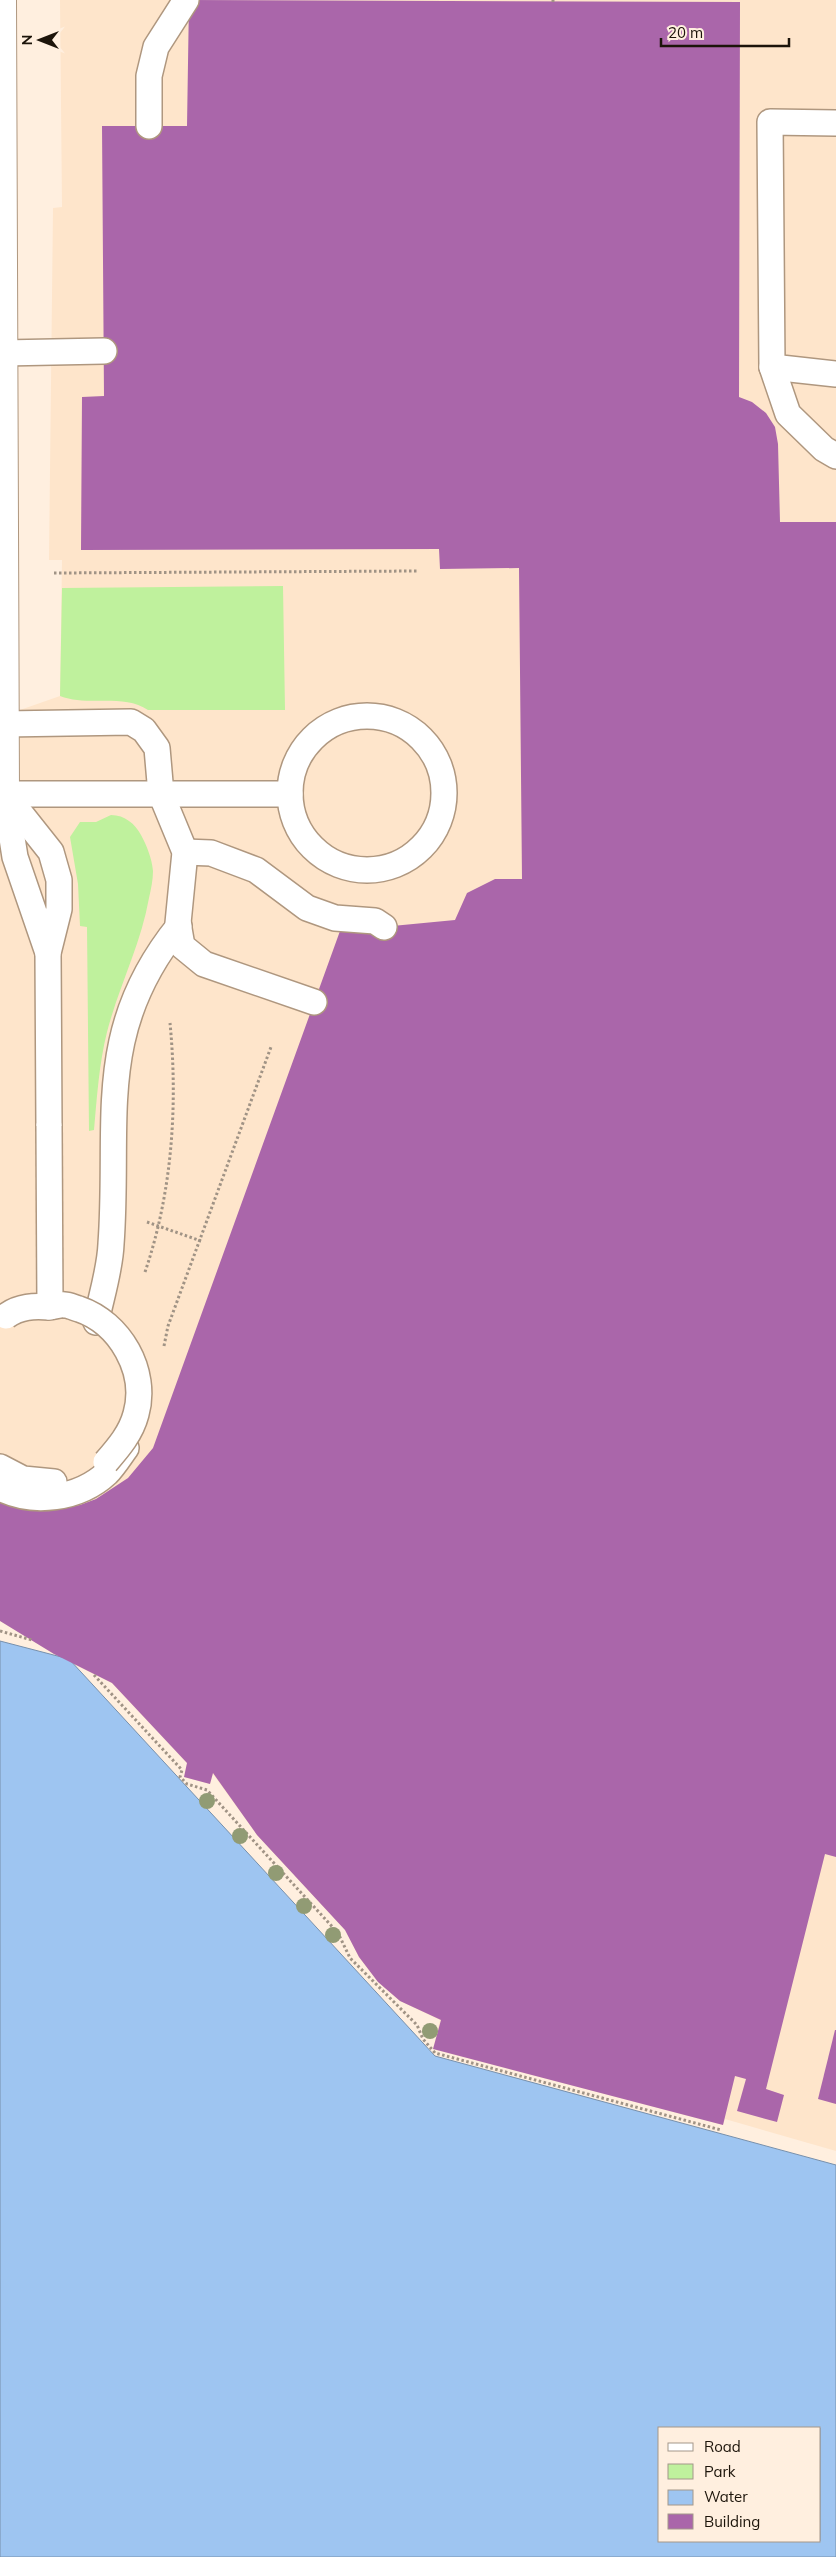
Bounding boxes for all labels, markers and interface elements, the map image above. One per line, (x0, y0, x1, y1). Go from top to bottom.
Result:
north arrow (15, 15, 65, 65)
scale bar (661, 15, 788, 47)
text: 20 m (668, 23, 703, 42)
text: N (18, 35, 36, 45)
legend (658, 2427, 821, 2542)
text: Road (704, 2437, 741, 2456)
text: Park (704, 2462, 736, 2481)
text: Water (704, 2487, 748, 2506)
text: Building (704, 2512, 760, 2531)

